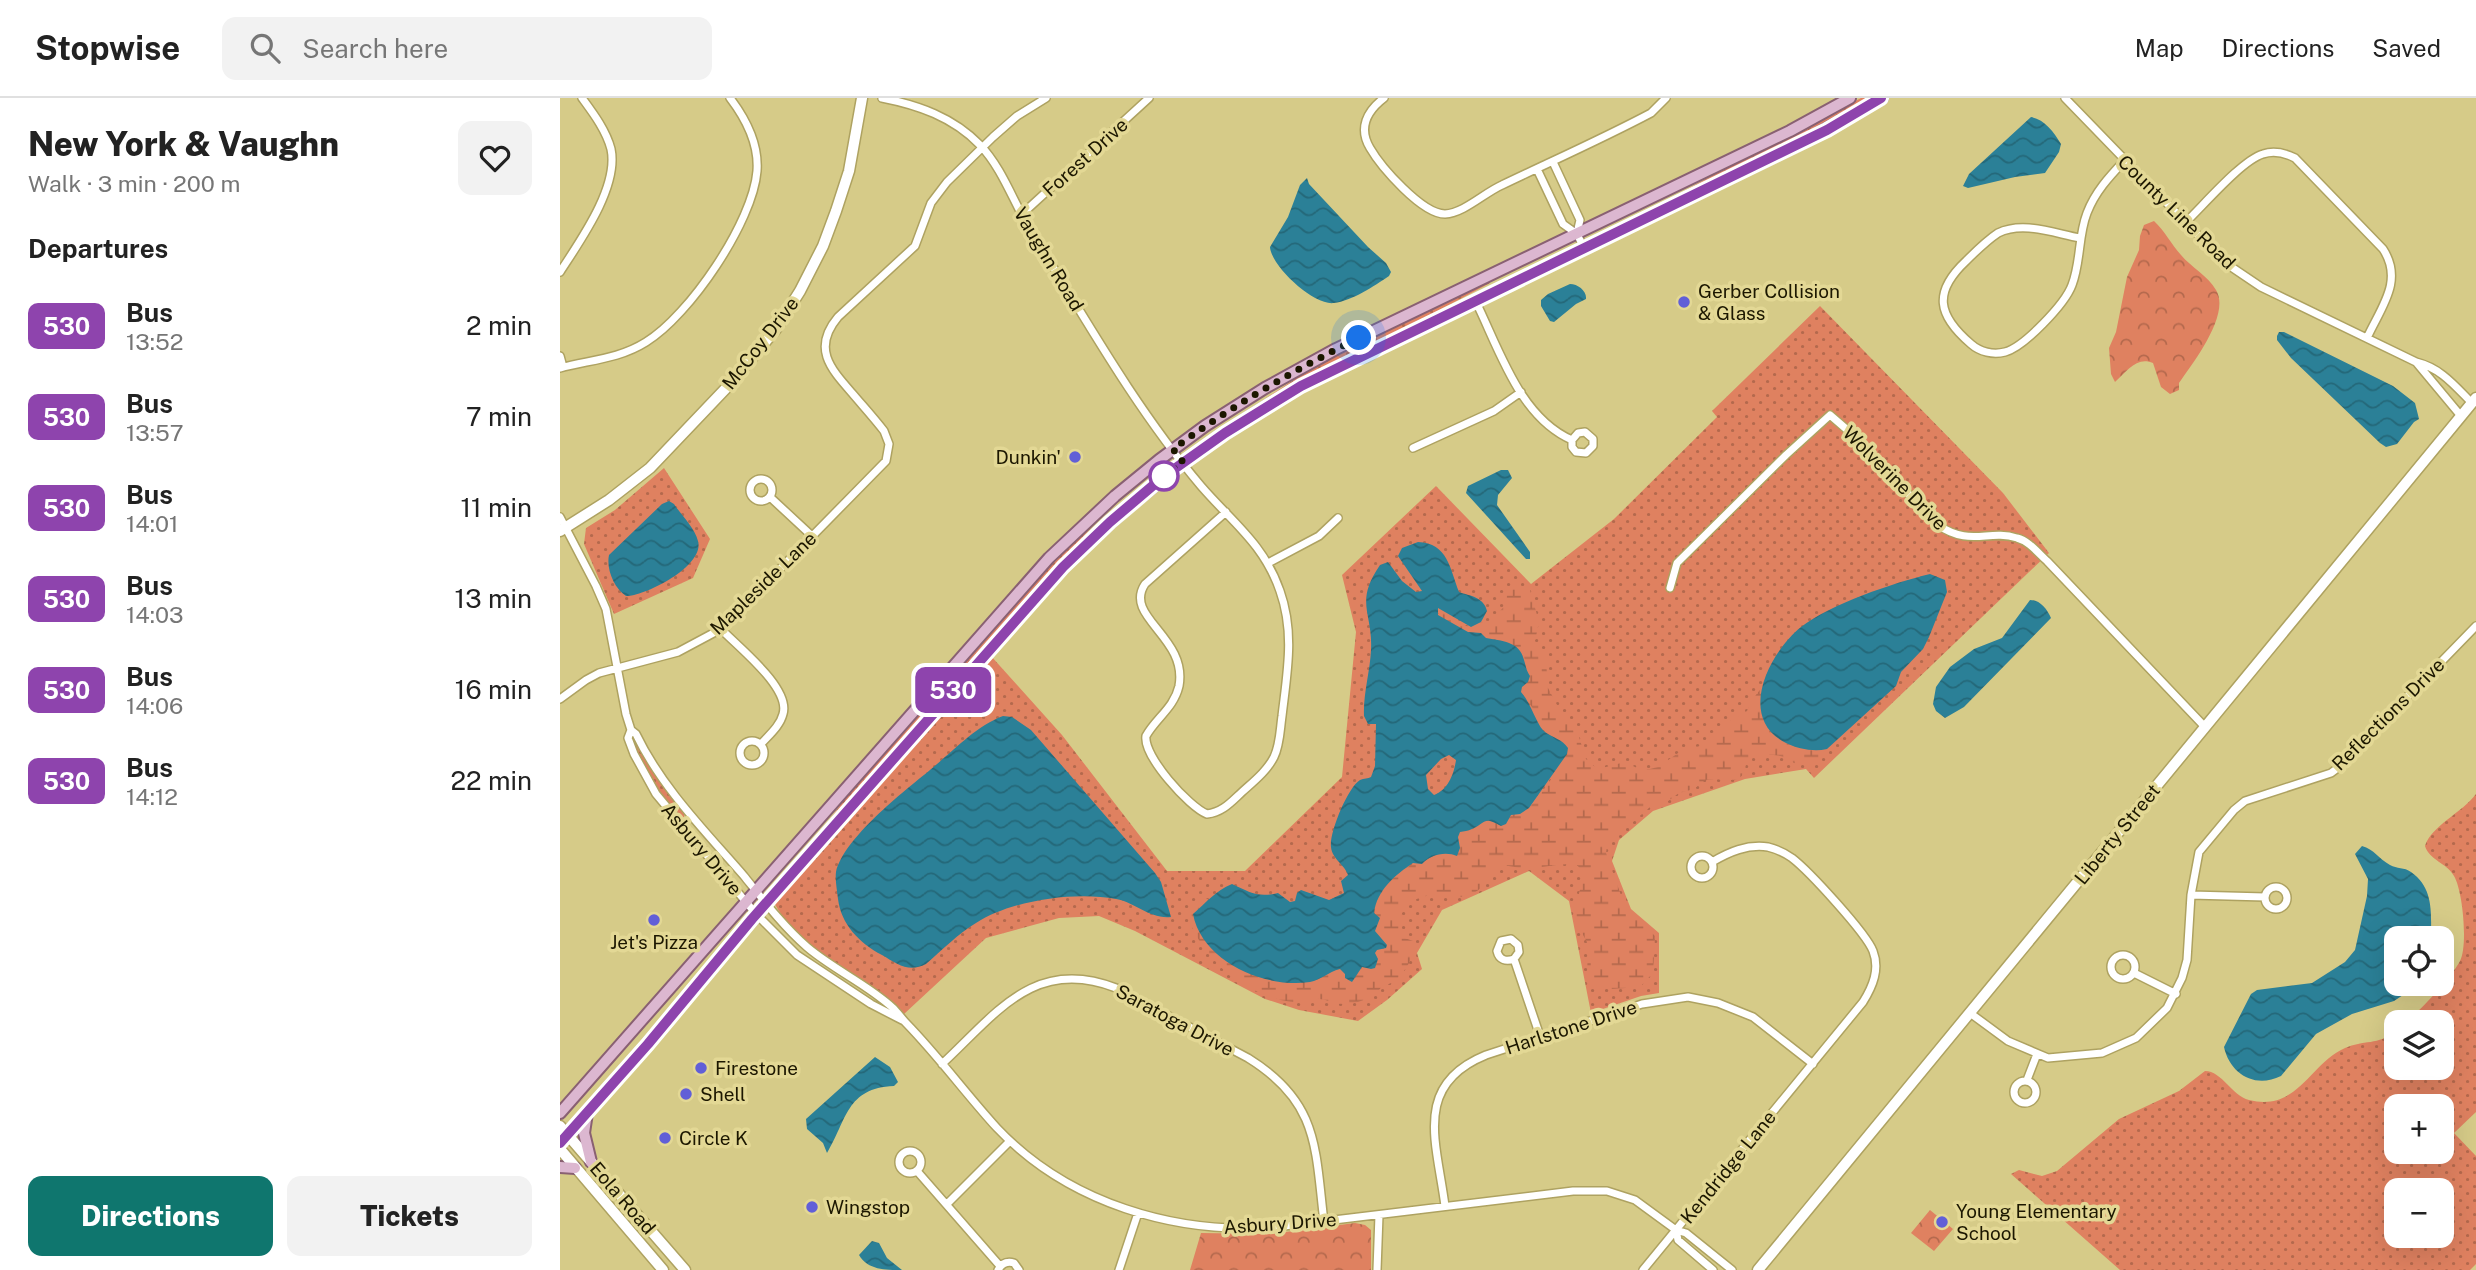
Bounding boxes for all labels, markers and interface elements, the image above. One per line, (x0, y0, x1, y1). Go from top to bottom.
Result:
search box (222, 17, 712, 80)
text: Stopwise (35, 29, 180, 67)
icon: search (246, 29, 284, 67)
text: Search here (302, 33, 448, 64)
text: Map (2135, 34, 2184, 62)
text: Directions (2222, 34, 2334, 62)
text: Saved (2372, 34, 2441, 62)
street label: Forest Drive (1038, 113, 1132, 201)
button: heart (458, 121, 532, 195)
text: New York & Vaughn (28, 125, 339, 163)
street label: County Line Road (2114, 150, 2240, 274)
text: Walk · 3 min · 200 m (28, 170, 240, 197)
street label: Vaughn Road (1009, 203, 1089, 315)
text: Departures (28, 233, 168, 264)
place label: Gerber Collision & Glass (1698, 280, 1840, 324)
street label: McCoy Drive (717, 293, 803, 393)
marker: Gerber Collision & Glass (1676, 294, 1692, 310)
text: Bus (126, 297, 173, 328)
text: 2 min (466, 310, 532, 341)
text: 530 (43, 312, 90, 340)
your location (1341, 320, 1376, 355)
text: 13:52 (126, 328, 183, 355)
text: Bus (126, 388, 173, 419)
text: 7 min (466, 401, 532, 432)
text: 530 (43, 403, 90, 431)
text: 13:57 (126, 419, 184, 446)
street label: Wolverine Drive (1839, 422, 1951, 534)
place label: Dunkin' (996, 446, 1061, 468)
marker: Dunkin' (1067, 449, 1083, 465)
unlabelled marker (1149, 461, 1179, 491)
text: Bus (126, 479, 173, 510)
text: 11 min (460, 492, 532, 523)
text: 530 (43, 494, 90, 522)
text: 14:01 (126, 510, 178, 537)
street label: Mapleside Lane (706, 527, 820, 639)
text: Bus (126, 570, 173, 601)
text: 13 min (455, 583, 532, 614)
text: 530 (43, 585, 90, 613)
text: 14:03 (126, 601, 183, 628)
street label: Reflections Drive (2327, 653, 2449, 775)
text: Bus (126, 661, 173, 692)
line badge: 530 (913, 667, 993, 713)
text: 16 min (455, 674, 532, 705)
text: 530 (43, 676, 90, 704)
text: 530 (929, 676, 977, 704)
text: 14:06 (126, 692, 183, 719)
text: Bus (126, 752, 173, 783)
text: 22 min (451, 765, 532, 796)
text: 530 (43, 767, 90, 795)
street label: Liberty Street (2070, 779, 2164, 889)
text: 14:12 (126, 783, 178, 810)
street label: Asbury Drive (657, 799, 747, 899)
marker: Jet's Pizza (646, 912, 662, 928)
map controls (2384, 926, 2454, 1248)
button: locate (2384, 926, 2454, 996)
place label: Jet's Pizza (610, 931, 698, 953)
street label: Saratoga Drive (1112, 980, 1238, 1060)
street label: Harlstone Drive (1503, 995, 1639, 1059)
button: layers (2384, 1010, 2454, 1080)
place label: Firestone (715, 1057, 798, 1079)
marker: Firestone (693, 1060, 709, 1076)
place label: Shell (700, 1083, 746, 1105)
marker: Shell (678, 1086, 694, 1102)
button: + (2384, 1094, 2454, 1164)
street label: Kendridge Lane (1676, 1106, 1780, 1228)
place label: Circle K (679, 1127, 748, 1149)
marker: Circle K (657, 1130, 673, 1146)
street label: Eola Road (586, 1157, 660, 1239)
button: Directions (28, 1176, 273, 1256)
button: Tickets (287, 1176, 532, 1256)
button: − (2384, 1178, 2454, 1248)
place label: Wingstop (826, 1196, 910, 1218)
marker: Wingstop (804, 1199, 820, 1215)
place label: Young Elementary School (1956, 1200, 2117, 1244)
street label: Asbury Drive (1223, 1208, 1337, 1238)
marker: Young Elementary School (1934, 1214, 1950, 1230)

